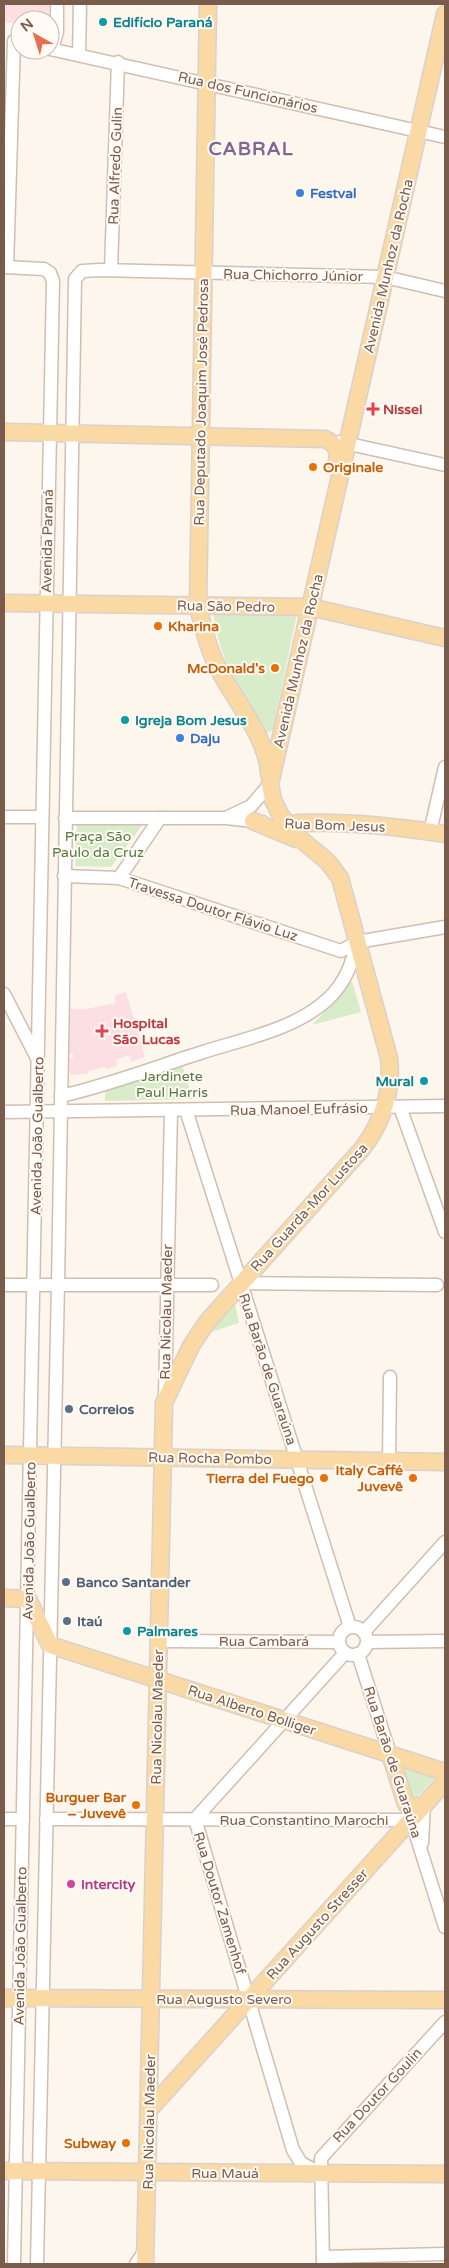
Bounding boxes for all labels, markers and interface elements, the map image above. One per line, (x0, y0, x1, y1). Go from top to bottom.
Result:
north arrow (10, 10, 60, 60)
place label: Edifício Paraná (113, 14, 213, 31)
text: N (17, 15, 37, 35)
marker: Edifício Paraná (97, 16, 109, 28)
street label: Rua dos Funcionários (176, 68, 320, 117)
street label: Rua Alfredo Gulin (105, 107, 126, 225)
district label: CABRAL (208, 138, 294, 160)
street label: Avenida Munhoz da Rocha (360, 177, 417, 355)
place label: Festval (310, 185, 357, 202)
marker: Festval (294, 187, 306, 199)
street label: Rua Chichorro Júnior (223, 266, 364, 285)
street label: Rua Deputado Joaquim José Pedrosa (191, 278, 212, 526)
place label: Nissei (383, 401, 422, 418)
marker: Nissei (367, 403, 379, 415)
place label: Originale (323, 459, 383, 476)
marker: Originale (307, 461, 319, 473)
street label: Avenida Paraná (38, 489, 57, 593)
street label: Avenida Munhoz da Rocha (270, 572, 327, 750)
street label: Rua São Pedro (177, 597, 275, 616)
place label: Kharina (168, 618, 219, 635)
marker: Kharina (152, 620, 164, 632)
place label: McDonald's (187, 660, 265, 677)
marker: McDonald's (269, 662, 281, 674)
place label: Igreja Bom Jesus (135, 712, 247, 729)
marker: Igreja Bom Jesus (119, 714, 131, 726)
place label: Daju (190, 730, 220, 747)
marker: Daju (174, 732, 186, 744)
street label: Rua Bom Jesus (284, 815, 386, 836)
park label: Praça São Paulo da Cruz (52, 828, 144, 861)
street label: Travessa Doutor Flávio Luz (126, 874, 300, 945)
place label: Hospital São Lucas (113, 1015, 181, 1048)
marker: Hospital São Lucas (95, 1024, 109, 1038)
street label: Avenida João Gualberto (28, 1056, 47, 1216)
park label: Jardinete Paul Harris (136, 1068, 208, 1101)
place label: Mural (375, 1073, 414, 1090)
marker: Mural (418, 1075, 430, 1087)
street label: Rua Manoel Eufrásio (230, 1100, 368, 1119)
street label: Rua Guarda-Mor Lustosa (247, 1140, 372, 1275)
street label: Rua Nicolau Maeder (157, 1244, 176, 1380)
street label: Rua Barão de Guaraúna (235, 1291, 300, 1447)
place label: Correios (79, 1401, 134, 1418)
marker: Correios (63, 1403, 75, 1415)
street label: Rua Rocha Pombo (148, 1449, 272, 1468)
street label: Avenida João Gualberto (20, 1461, 39, 1621)
place label: Italy Caffé Juvevê (336, 1462, 403, 1495)
place label: Tierra del Fuego (205, 1470, 314, 1487)
marker: Tierra del Fuego (318, 1472, 330, 1484)
marker: Italy Caffé Juvevê (407, 1472, 419, 1484)
place label: Banco Santander (76, 1574, 191, 1591)
marker: Banco Santander (60, 1576, 72, 1588)
place label: Itaú (77, 1613, 103, 1630)
marker: Itaú (61, 1615, 73, 1627)
place label: Palmares (137, 1623, 198, 1640)
marker: Palmares (121, 1625, 133, 1637)
street label: Rua Cambará (219, 1633, 309, 1650)
street label: Rua Nicolau Maeder (148, 1649, 167, 1785)
street label: Rua Alberto Bolliger (185, 1682, 319, 1739)
street label: Rua Barão de Guaraúna (360, 1684, 425, 1840)
place label: Burguer Bar – Juvevê (46, 1789, 127, 1822)
marker: Burguer Bar – Juvevê (130, 1799, 142, 1811)
street label: Rua Constantino Marochi (220, 1812, 388, 1829)
street label: Rua Doutor Zamenhof (190, 1830, 250, 1977)
street label: Rua Augusto Stresser (263, 1865, 372, 1983)
street label: Avenida João Gualberto (11, 1866, 30, 2026)
place label: Intercity (81, 1876, 136, 1893)
marker: Intercity (65, 1878, 77, 1890)
street label: Rua Augusto Severo (156, 1991, 292, 2008)
street label: Rua Doutor Goulin (329, 2044, 426, 2146)
street label: Rua Nicolau Maeder (140, 2054, 159, 2190)
place label: Subway (64, 2135, 116, 2152)
marker: Subway (120, 2137, 132, 2149)
street label: Rua Mauá (191, 2165, 259, 2182)

